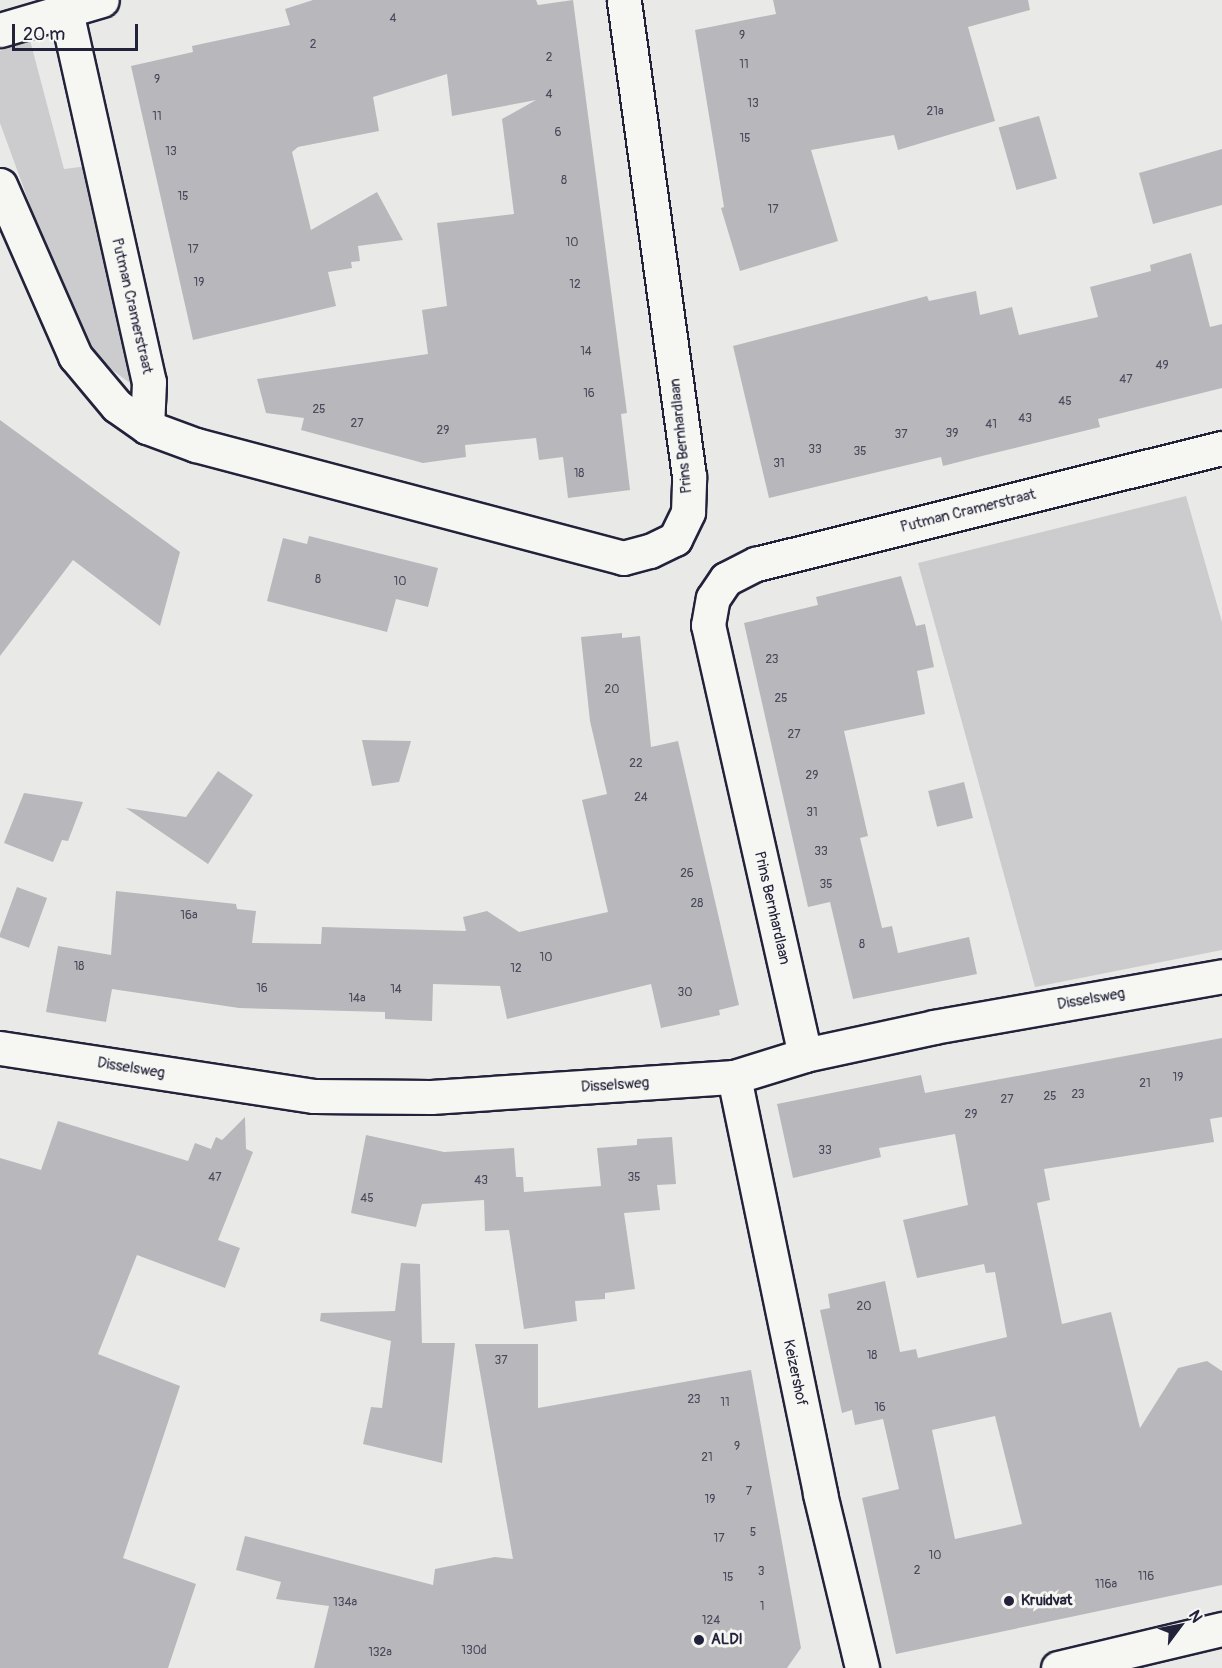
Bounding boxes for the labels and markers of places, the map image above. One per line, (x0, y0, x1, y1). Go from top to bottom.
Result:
place label: Kruidvat (1021, 1592, 1072, 1610)
marker: Kruidvat (1002, 1594, 1016, 1608)
place label: ALDI (711, 1631, 743, 1649)
marker: ALDI (692, 1633, 706, 1647)

